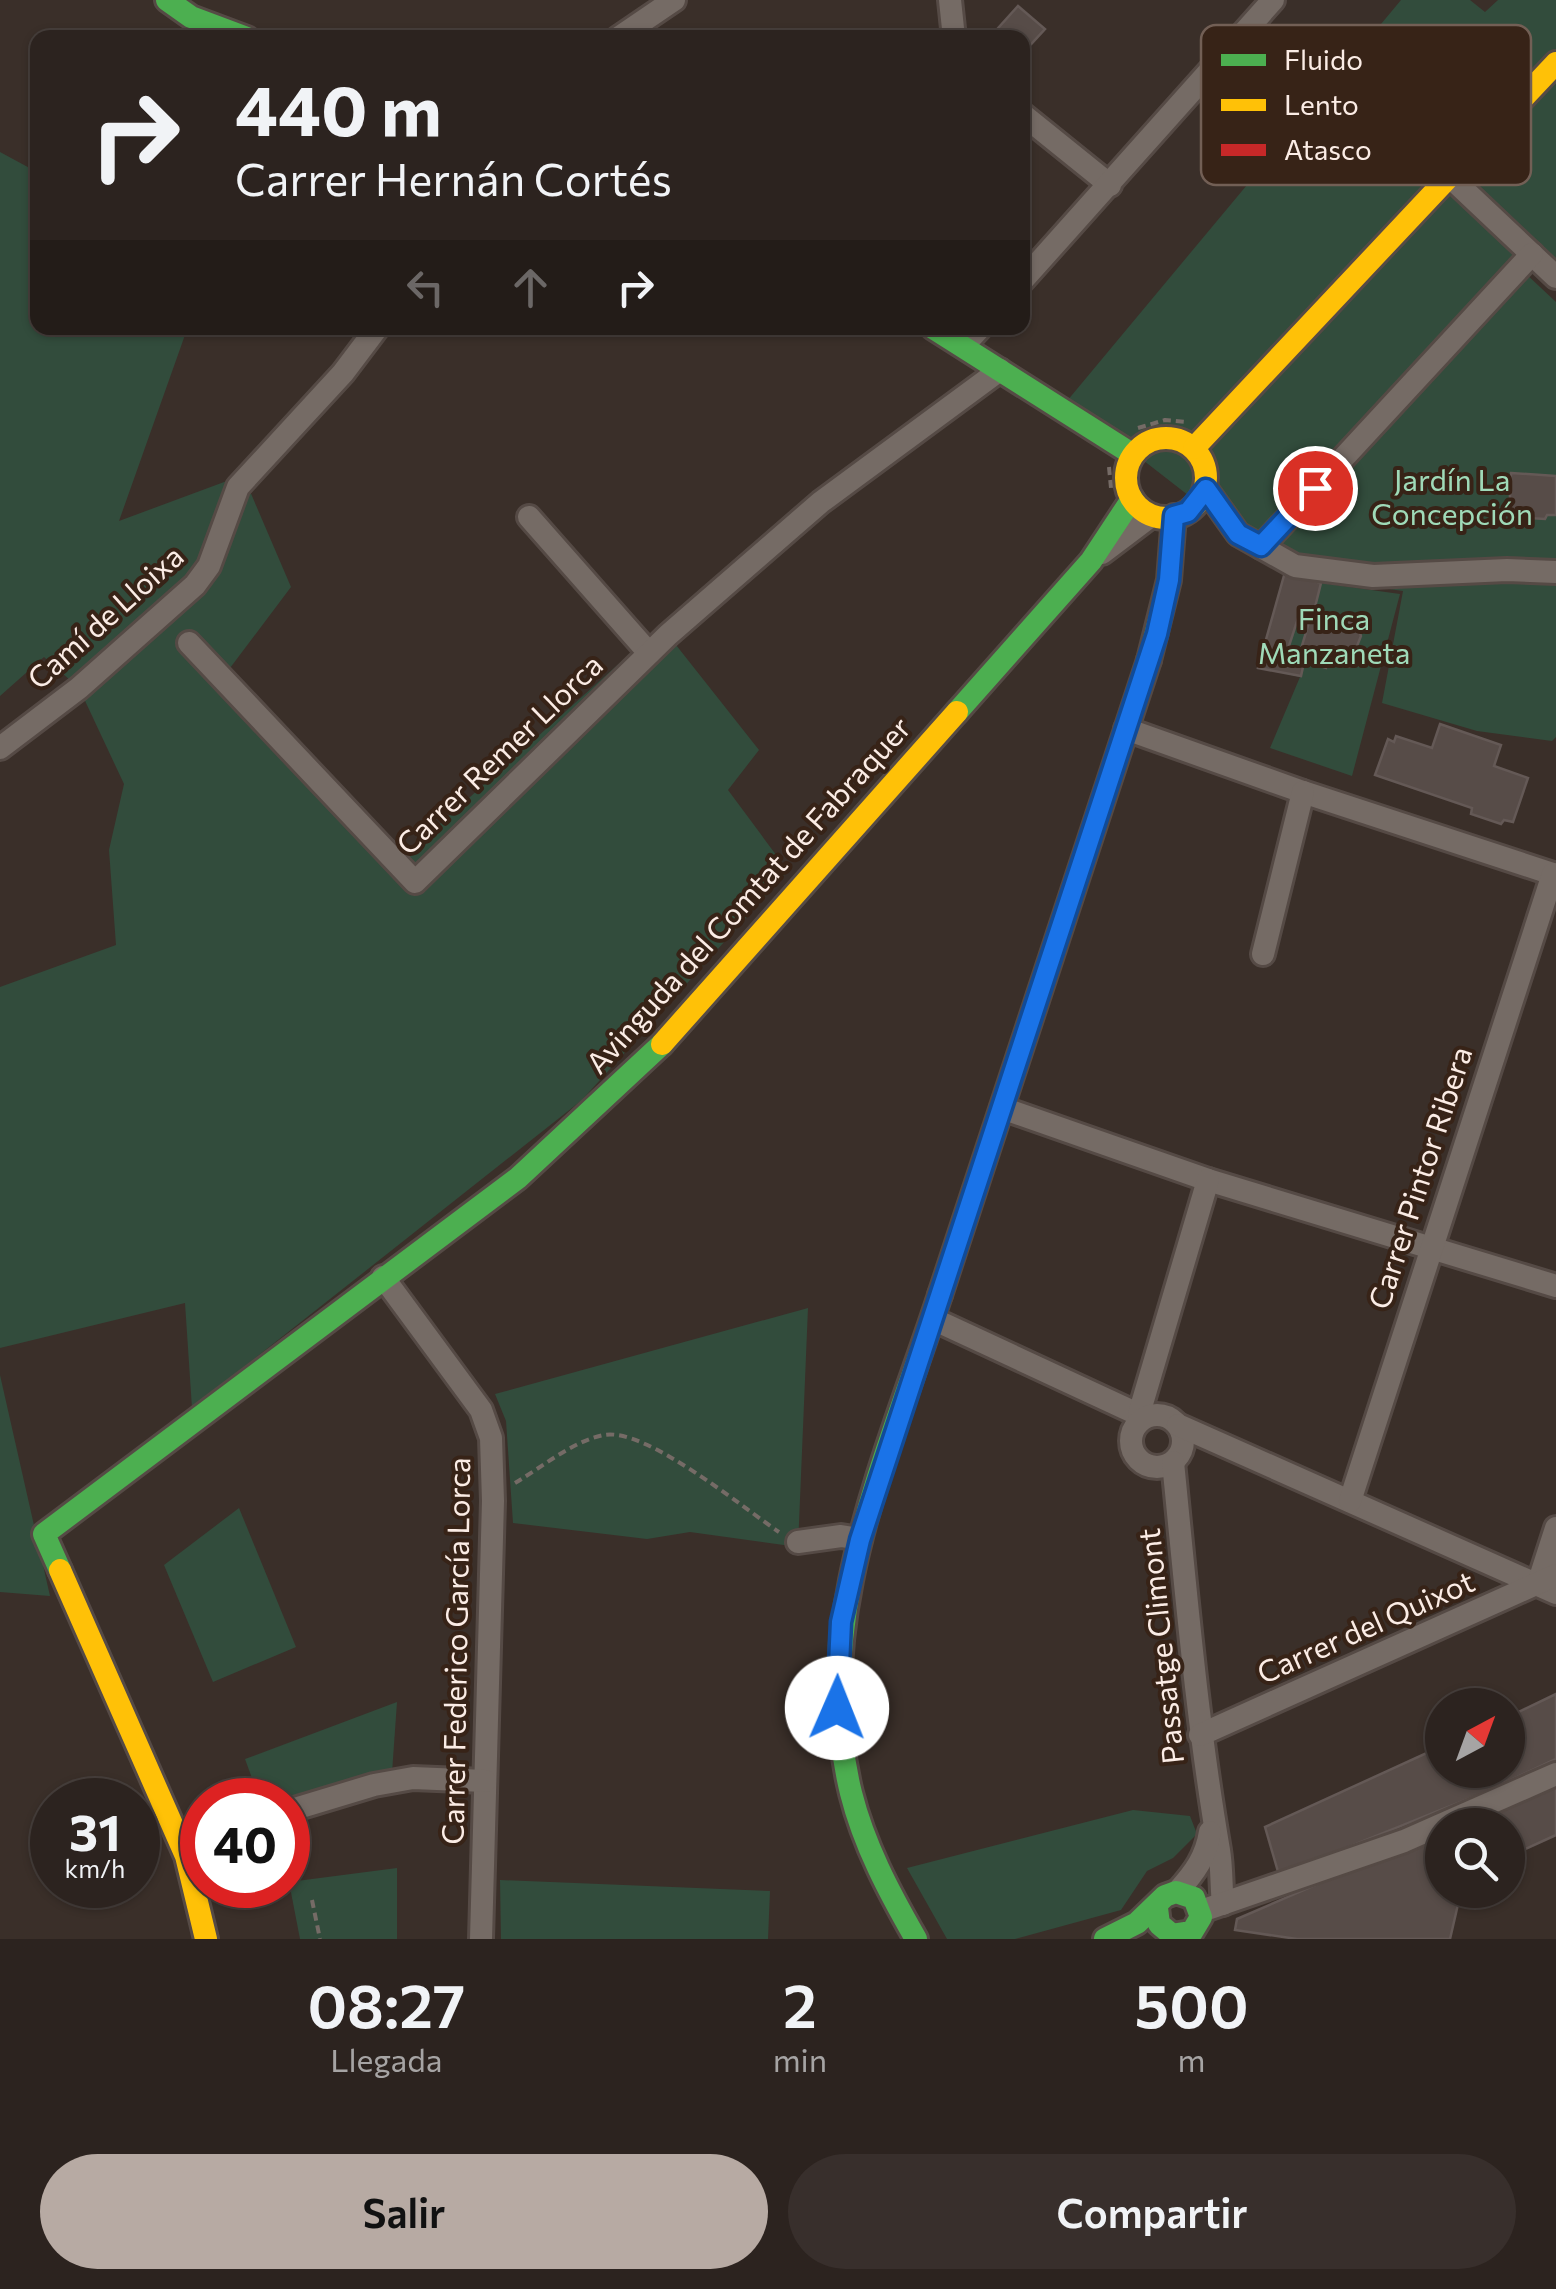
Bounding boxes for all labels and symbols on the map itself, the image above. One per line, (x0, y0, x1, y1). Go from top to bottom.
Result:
legend (1201, 25, 1531, 185)
text: Fluido (1284, 42, 1363, 76)
text: Lento (1284, 87, 1359, 121)
text: Atasco (1284, 132, 1372, 166)
pin (1273, 446, 1358, 531)
park label: Jardín La Concepción (1371, 460, 1533, 531)
street label: Camí de Lloixa (19, 537, 190, 696)
park label: Finca Manzaneta (1258, 599, 1410, 670)
street label: Carrer Remer Llorca (387, 645, 609, 861)
street label: Avinguda del Comtat de Fabraquer (577, 708, 917, 1080)
street label: Carrer Pintor Ribera (1359, 1041, 1478, 1313)
street label: Carrer Federico García Lorca (433, 1457, 476, 1845)
street label: Passatge Climont (1129, 1527, 1190, 1766)
street label: Carrer del Quixot (1251, 1561, 1479, 1690)
position arrow (785, 1656, 889, 1760)
north arrow (1425, 1688, 1525, 1788)
speed limit sign: 40 (180, 1778, 310, 1908)

